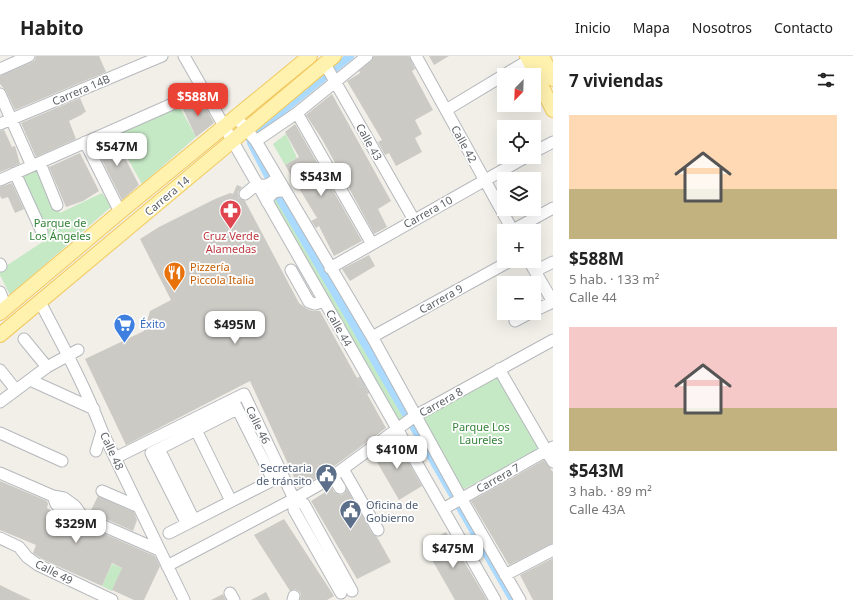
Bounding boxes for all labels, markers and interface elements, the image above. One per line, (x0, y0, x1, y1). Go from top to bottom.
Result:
text: Habito (20, 15, 84, 41)
text: Inicio (575, 18, 611, 37)
text: Mapa (633, 18, 670, 37)
text: Nosotros (692, 18, 752, 37)
text: Contacto (774, 18, 833, 37)
north arrow (497, 68, 541, 112)
map controls (497, 68, 541, 320)
text: 7 viviendas (569, 69, 663, 92)
icon: filters (815, 69, 837, 91)
street label: Carrera 14B (50, 71, 112, 108)
pin: $588M (170, 83, 226, 117)
text: $588M (177, 87, 219, 105)
street label: Calle 43 (353, 120, 386, 163)
button: locate (497, 120, 541, 164)
street label: Calle 42 (448, 122, 481, 165)
pin: $547M (89, 133, 145, 167)
text: $547M (96, 137, 138, 155)
icon: home (667, 141, 739, 213)
pin: $543M (293, 163, 349, 197)
text: $543M (300, 167, 342, 185)
street label: Carrera 14 (141, 172, 193, 219)
button: layers (497, 172, 541, 216)
street label: Carrera 10 (400, 192, 455, 231)
pharmacy icon: Cruz Verde Alamedas (218, 197, 244, 230)
park label: Parque de Los Ángeles (29, 215, 91, 243)
button: + (497, 224, 541, 268)
place label: Cruz Verde Alamedas (203, 228, 259, 256)
text: $588M (569, 247, 624, 270)
place label: Pizzería Piccola Italia (190, 259, 254, 287)
restaurant icon: Pizzería Piccola Italia (162, 260, 188, 293)
text: 5 hab. · 133 m² (569, 270, 659, 288)
button: − (497, 276, 541, 320)
street label: Carrera 9 (416, 280, 465, 317)
text: Calle 44 (569, 288, 617, 306)
street label: Calle 44 (323, 306, 356, 350)
supermarket icon: Éxito (112, 311, 138, 344)
pin: $495M (207, 311, 263, 345)
text: $495M (214, 315, 256, 333)
place label: Éxito (140, 316, 166, 331)
icon: home (667, 353, 739, 425)
street label: Carrera 8 (416, 383, 465, 420)
street label: Calle 46 (243, 403, 274, 446)
park label: Parque Los Laureles (452, 419, 510, 447)
street label: Calle 48 (97, 429, 128, 472)
pin: $410M (369, 436, 425, 470)
text: $410M (376, 440, 418, 458)
street label: Carrera 7 (473, 459, 522, 496)
text: $543M (569, 459, 624, 482)
place label: Secretaria de tránsito (256, 460, 312, 488)
public building icon: Secretaria de tránsito (314, 461, 340, 494)
text: 3 hab. · 89 m² (569, 482, 652, 500)
place label: Oficina de Gobierno (366, 497, 418, 525)
public building icon: Oficina de Gobierno (338, 498, 364, 531)
text: Calle 43A (569, 500, 625, 518)
pin: $329M (48, 510, 104, 544)
text: $329M (55, 514, 97, 532)
pin: $475M (425, 535, 481, 569)
text: $475M (432, 539, 474, 557)
street label: Calle 49 (33, 556, 76, 587)

